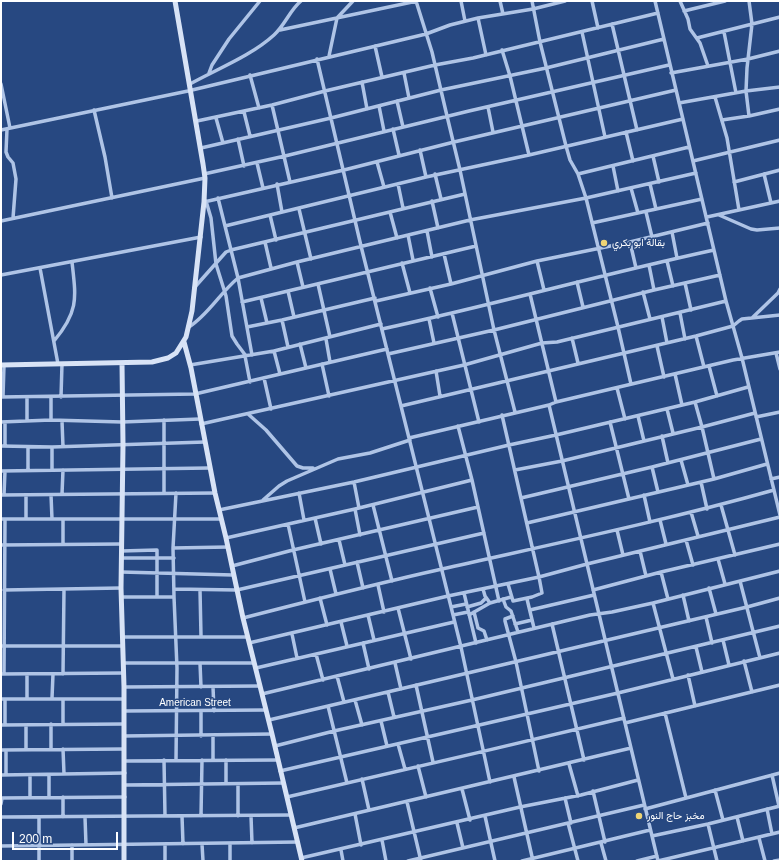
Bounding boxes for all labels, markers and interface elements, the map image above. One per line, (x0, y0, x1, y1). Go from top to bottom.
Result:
place label: بقالة ابو بكري (612, 237, 665, 249)
marker: بقالة ابو بكري (599, 238, 609, 248)
street label: American Street (159, 697, 231, 709)
place label: مخبز حاج النور (647, 810, 704, 822)
marker: مخبز حاج النور (634, 811, 644, 821)
scale bar (14, 824, 120, 850)
text: 200 m (19, 832, 52, 846)

